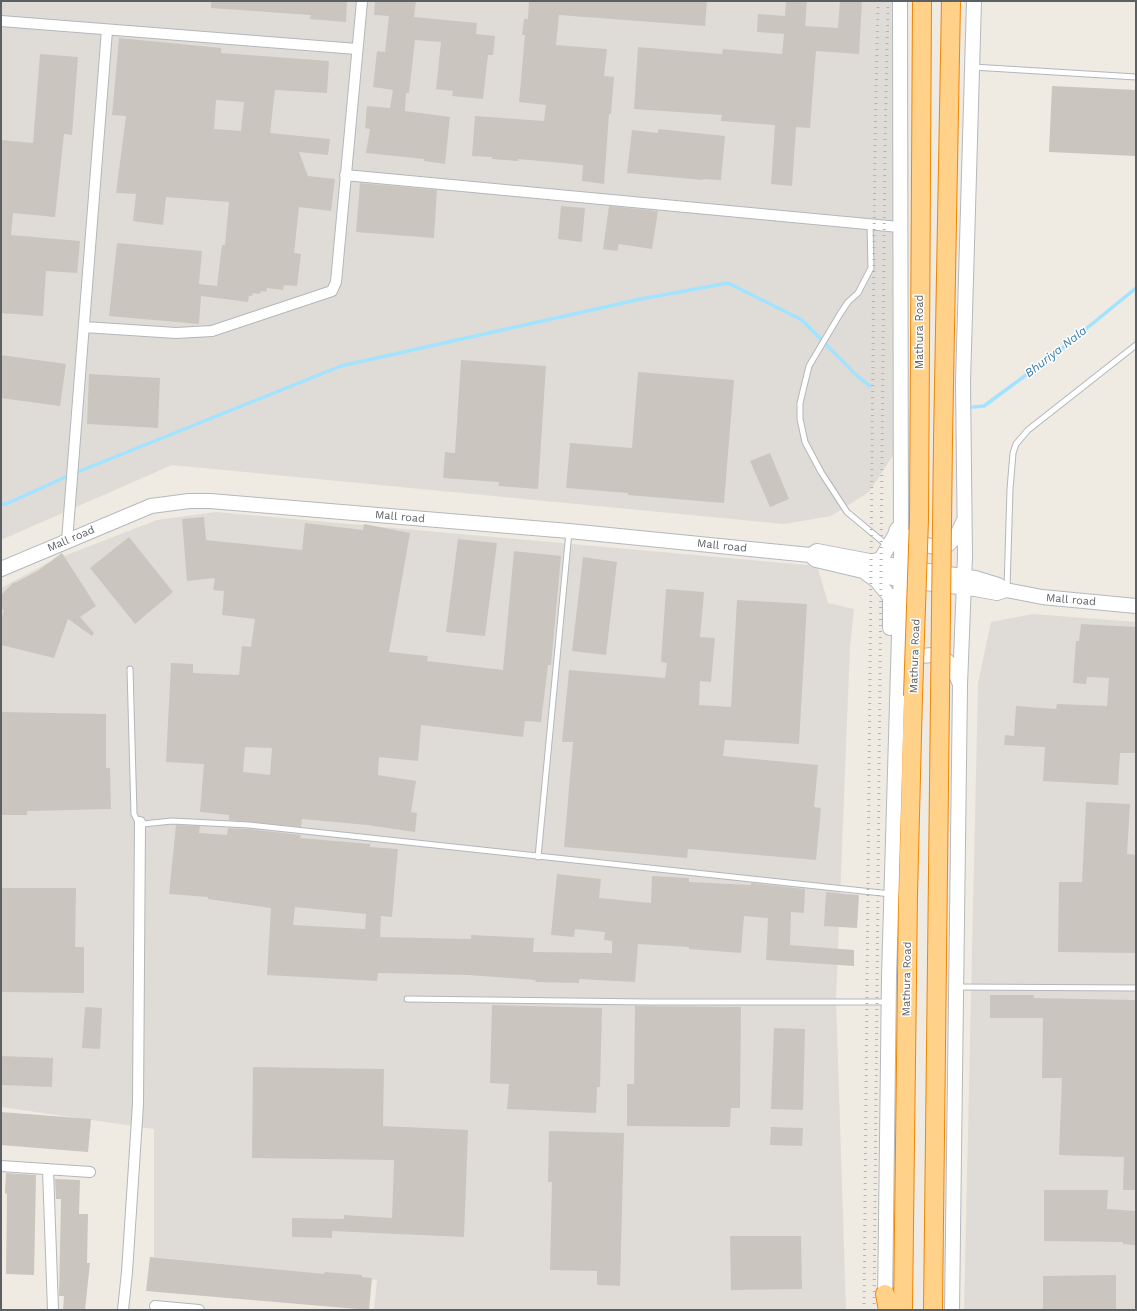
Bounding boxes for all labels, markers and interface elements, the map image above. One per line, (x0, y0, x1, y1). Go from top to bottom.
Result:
street label: Mathura Road (913, 295, 927, 369)
water label: Bhuriya Nala (1022, 323, 1090, 381)
street label: Mall road (374, 508, 426, 526)
street label: Mall road (45, 523, 97, 555)
street label: Mall road (696, 537, 748, 555)
street label: Mall road (1045, 591, 1097, 609)
street label: Mathura Road (907, 618, 923, 694)
street label: Mathura Road (900, 942, 914, 1016)

